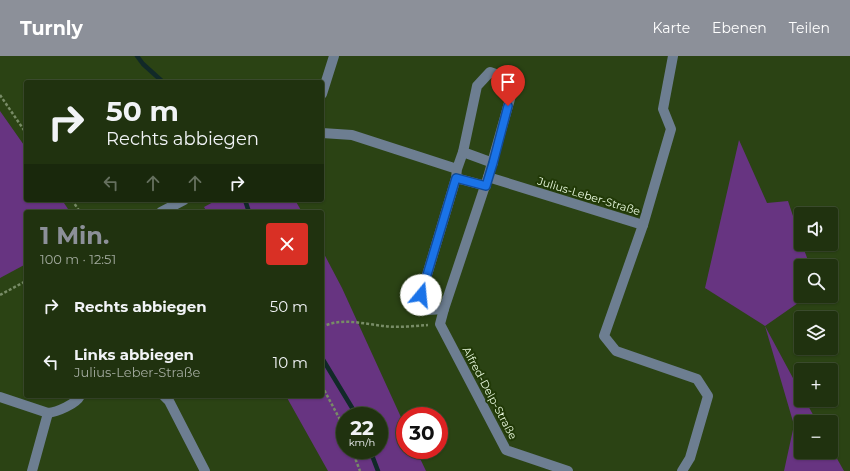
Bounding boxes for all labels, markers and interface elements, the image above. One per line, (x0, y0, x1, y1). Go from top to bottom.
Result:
text: Turnly (20, 17, 83, 40)
text: Karte (652, 19, 690, 37)
text: Ebenen (712, 19, 767, 37)
text: Teilen (789, 19, 830, 37)
pin (491, 65, 525, 106)
icon: arrive (497, 71, 519, 93)
text: 50 m (106, 94, 179, 128)
icon: right (40, 96, 92, 148)
text: Rechts abbiegen (106, 128, 259, 150)
icon: left (100, 172, 122, 194)
icon: ahead (142, 172, 164, 194)
icon: ahead (184, 172, 206, 194)
icon: right (226, 172, 248, 194)
street label: Julius-Leber-Straße (535, 173, 642, 218)
map controls (794, 207, 838, 459)
button: sound (794, 207, 838, 251)
text: 1 Min. (40, 221, 109, 250)
button: close (266, 223, 308, 265)
text: 100 m · 12:51 (40, 251, 116, 267)
button: search (794, 259, 838, 303)
position arrow (400, 274, 442, 316)
icon: right (40, 295, 62, 317)
text: Rechts abbiegen (74, 297, 207, 316)
text: 50 m (270, 297, 308, 316)
button: layers (794, 311, 838, 355)
street label: Alfred-Delp-Straße (460, 344, 521, 442)
text: Links abbiegen (74, 345, 194, 364)
icon: left (40, 351, 62, 373)
text: 10 m (273, 353, 308, 372)
button: + (794, 363, 838, 407)
text: Julius-Leber-Straße (74, 364, 200, 380)
speed limit sign: 30 (396, 407, 448, 459)
button: − (794, 415, 838, 459)
text: 22 (350, 416, 374, 440)
text: km/h (349, 436, 375, 449)

